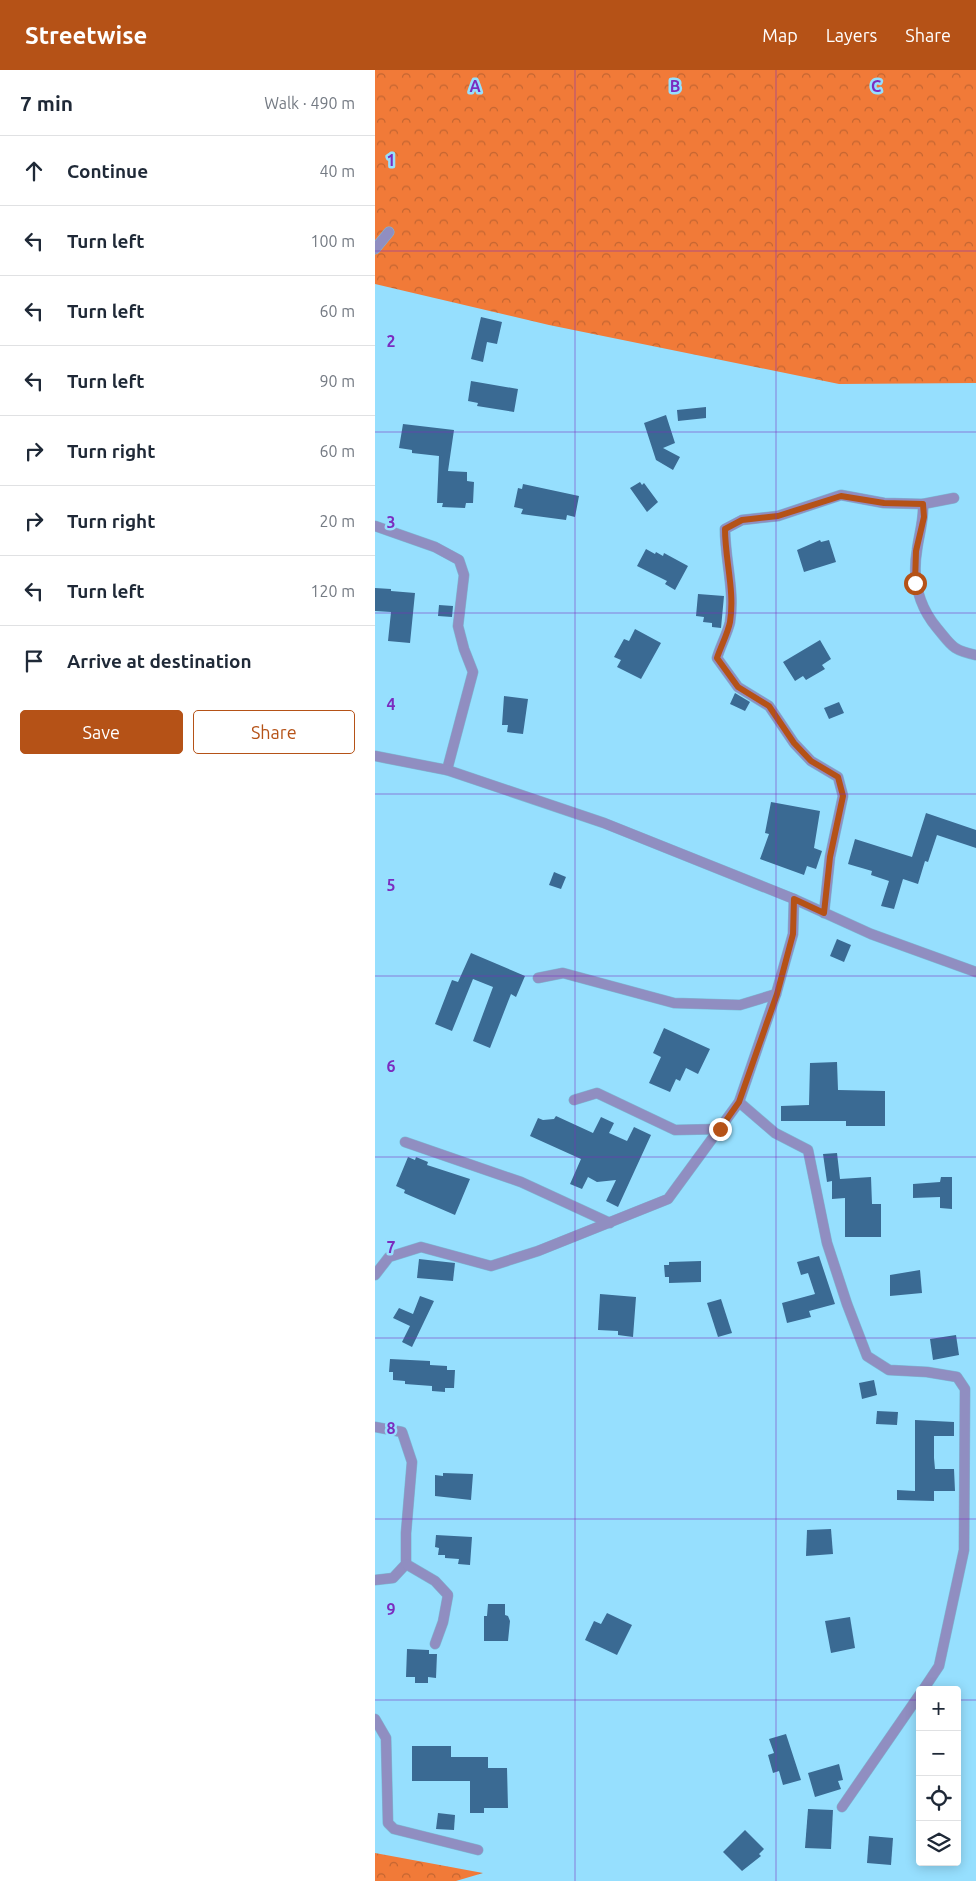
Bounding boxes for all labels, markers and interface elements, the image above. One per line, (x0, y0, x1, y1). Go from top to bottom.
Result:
text: Streetwise (25, 22, 147, 49)
text: Map (762, 25, 798, 45)
text: Layers (826, 25, 877, 45)
text: Share (905, 25, 951, 45)
text: A (469, 77, 481, 95)
text: B (670, 77, 680, 95)
text: C (871, 77, 881, 95)
text: 7 min (20, 91, 73, 115)
text: Walk · 490 m (264, 94, 355, 112)
text: 1 (386, 151, 396, 169)
icon: ahead (20, 157, 48, 185)
text: Continue (67, 160, 148, 182)
text: 40 m (319, 162, 355, 180)
icon: left (20, 227, 48, 255)
text: Turn left (67, 230, 145, 252)
text: 100 m (310, 232, 355, 250)
icon: left (20, 297, 48, 325)
text: Turn left (67, 300, 145, 322)
text: 60 m (319, 302, 355, 320)
text: 2 (386, 332, 396, 350)
icon: left (20, 367, 48, 395)
text: Turn left (67, 370, 145, 392)
text: 90 m (319, 372, 355, 390)
icon: right (20, 437, 48, 465)
text: Turn right (67, 440, 155, 462)
text: 60 m (319, 442, 355, 460)
icon: right (20, 507, 48, 535)
text: Turn right (67, 510, 155, 532)
text: 20 m (319, 512, 355, 530)
text: 3 (386, 513, 396, 531)
route start (904, 572, 927, 595)
icon: left (20, 577, 48, 605)
text: Turn left (67, 580, 145, 602)
text: 120 m (310, 582, 355, 600)
icon: arrive (20, 647, 48, 675)
text: Arrive at destination (67, 650, 252, 672)
text: 4 (386, 695, 396, 713)
button: Save (20, 710, 183, 754)
button: Share (193, 710, 355, 754)
text: 5 (386, 876, 396, 894)
text: 6 (386, 1057, 396, 1075)
route end (709, 1118, 732, 1141)
text: 7 (386, 1238, 396, 1256)
text: 8 (386, 1419, 396, 1437)
text: 9 (386, 1600, 396, 1618)
map controls (916, 1686, 961, 1866)
button: + (916, 1686, 961, 1731)
button: − (916, 1731, 961, 1776)
button: locate (916, 1776, 961, 1821)
button: layers (916, 1821, 961, 1866)

